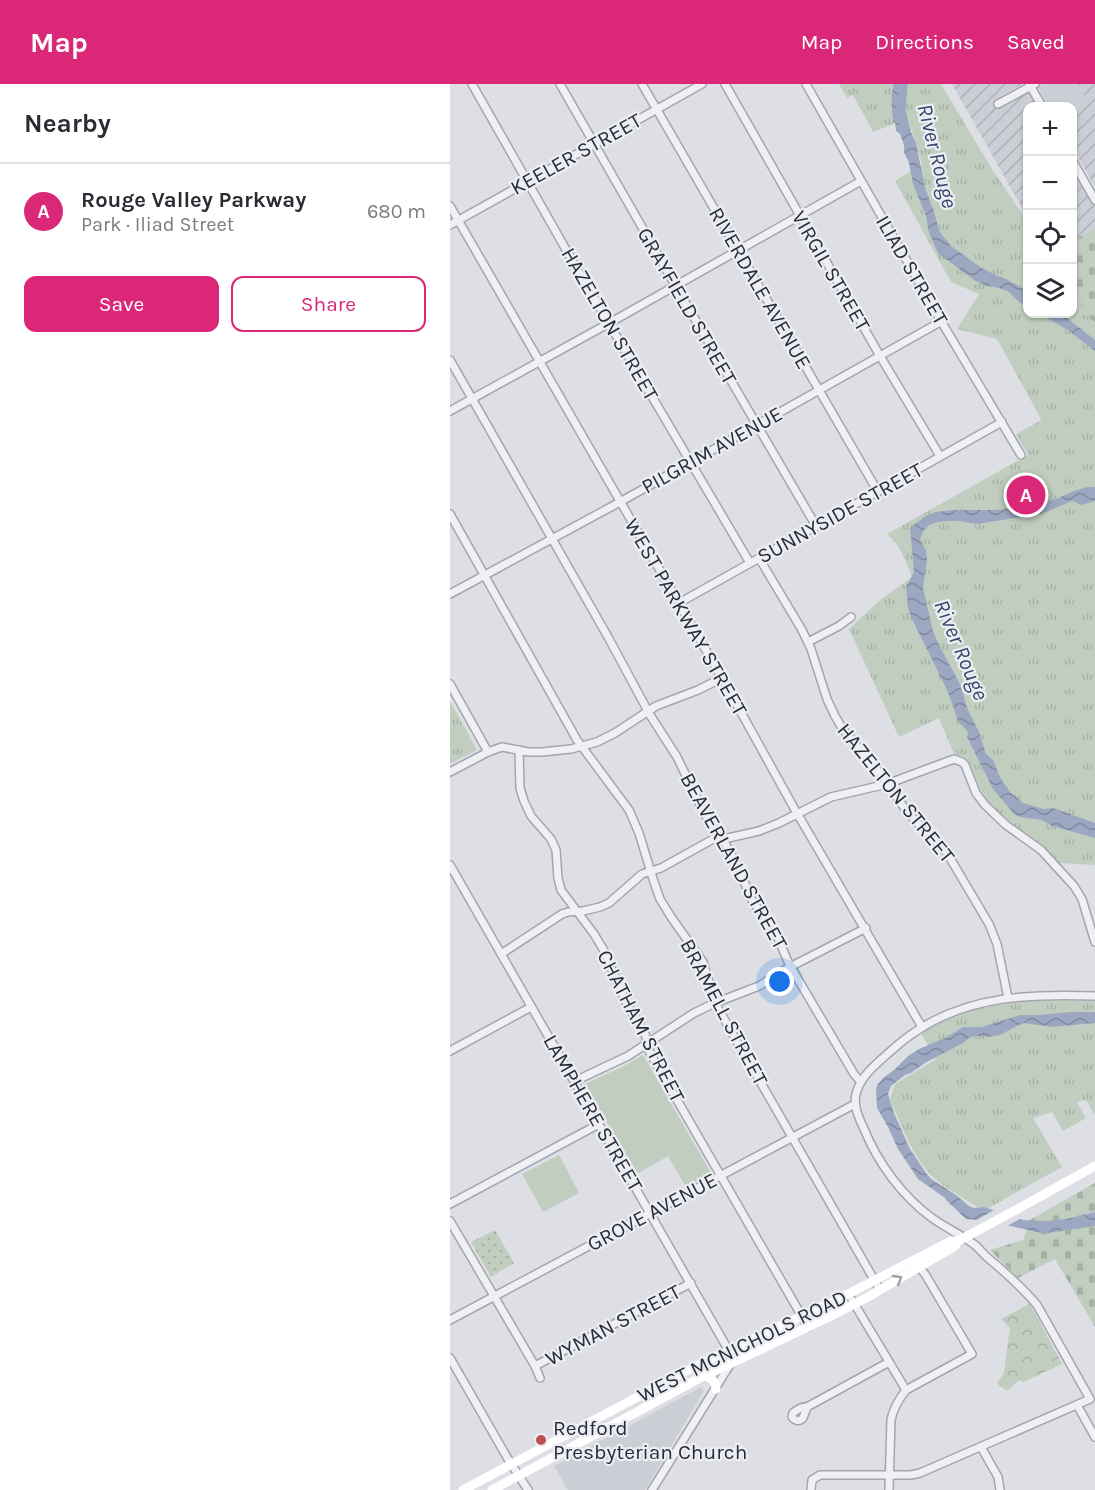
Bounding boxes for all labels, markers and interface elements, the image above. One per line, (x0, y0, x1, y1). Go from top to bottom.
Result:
text: Map (30, 26, 88, 59)
text: Map (801, 30, 842, 54)
text: Directions (875, 30, 974, 54)
text: Saved (1007, 30, 1065, 54)
water label: River Rouge (911, 101, 963, 211)
map controls (1023, 102, 1077, 318)
button: + (1023, 102, 1077, 156)
text: Nearby (24, 108, 111, 139)
street label: KEELER STREET (506, 108, 646, 200)
button: − (1023, 156, 1077, 210)
text: Rouge Valley Parkway (81, 187, 306, 213)
text: A (37, 200, 50, 223)
text: 680 m (367, 200, 426, 223)
street label: RIVERDALE AVENUE (704, 203, 816, 373)
street label: VIRGIL STREET (787, 207, 875, 336)
button: locate (1023, 210, 1077, 264)
street label: ILIAD STREET (871, 211, 953, 330)
text: Park · Iliad Street (81, 213, 234, 236)
street label: GRAYFIELD STREET (632, 223, 742, 389)
street label: HAZELTON STREET (556, 243, 664, 405)
button: layers (1023, 264, 1077, 318)
button: Save (24, 276, 219, 332)
button: Share (231, 276, 426, 332)
street label: PILGRIM AVENUE (637, 401, 787, 499)
street label: SUNNYSIDE STREET (753, 457, 927, 568)
pin: A (1006, 472, 1046, 518)
street label: WEST PARKWAY STREET (620, 514, 753, 720)
water label: River Rouge (928, 596, 994, 704)
street label: HAZELTON STREET (832, 718, 960, 868)
street label: BEAVERLAND STREET (675, 769, 793, 954)
street label: BRAMELL STREET (675, 935, 773, 1090)
street label: CHATHAM STREET (592, 946, 690, 1107)
your location (765, 967, 794, 996)
street label: LAMPHERE STREET (538, 1030, 648, 1196)
street label: GROVE AVENUE (583, 1168, 721, 1256)
one-way arrow (892, 1275, 902, 1287)
street label: WYMAN STREET (541, 1279, 685, 1371)
street label: WEST MCNICHOLS ROAD (633, 1285, 851, 1407)
place label: Redford Presbyterian Church (553, 1416, 747, 1464)
marker: Redford Presbyterian Church (534, 1433, 548, 1447)

